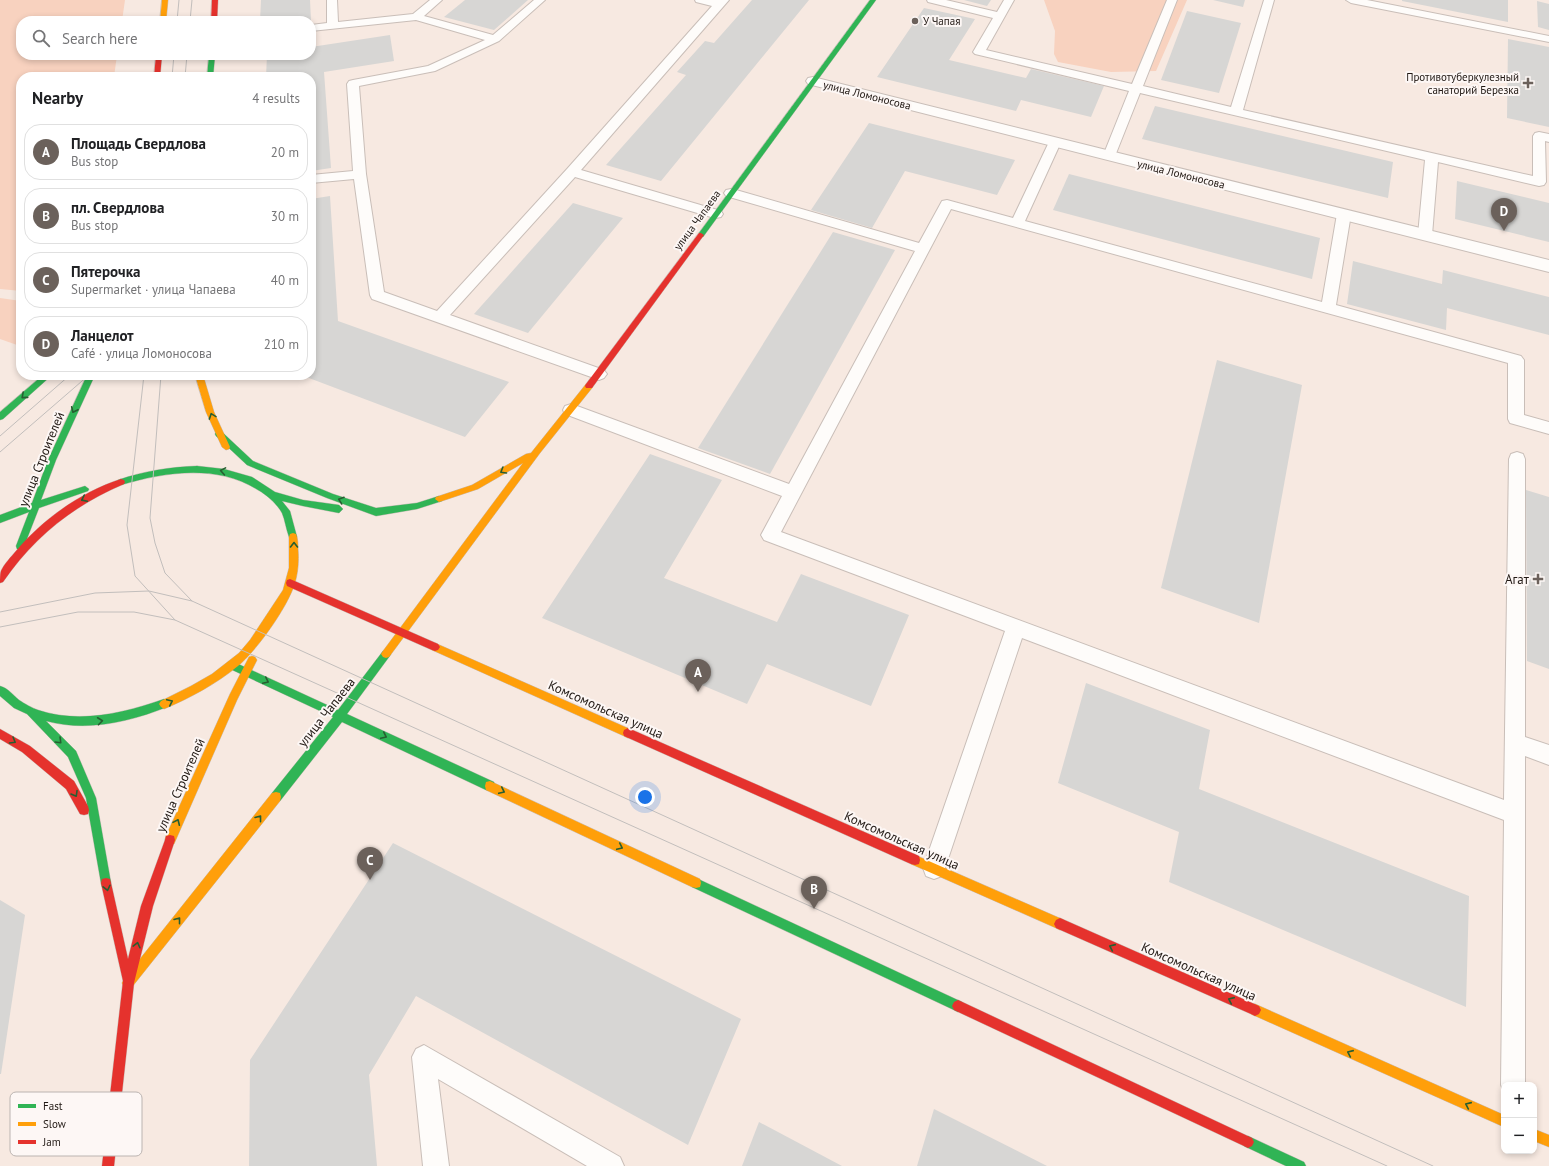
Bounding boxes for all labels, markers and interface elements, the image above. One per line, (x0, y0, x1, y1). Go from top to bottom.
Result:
place label: У Чапая (923, 14, 960, 28)
search box (16, 16, 316, 60)
marker: У Чапая (910, 16, 920, 26)
icon: search (30, 27, 52, 49)
text: Search here (62, 29, 138, 48)
place label: Противотуберкулезный санаторий Березка (1406, 70, 1519, 97)
street label: улица Ломоносова (822, 77, 912, 113)
marker: Противотуберкулезный санаторий Березка (1522, 77, 1534, 89)
text: Nearby (32, 87, 83, 109)
text: 4 results (252, 90, 300, 107)
text: Площадь Свердлова (71, 134, 206, 153)
text: A (42, 144, 50, 161)
text: 20 m (271, 144, 299, 161)
text: Bus stop (71, 153, 118, 170)
street label: улица Ломоносова (1136, 156, 1226, 192)
street label: улица Чапаева (670, 187, 724, 253)
text: пл. Свердлова (71, 198, 164, 217)
pin: D (1491, 198, 1517, 231)
text: B (42, 208, 50, 225)
text: 30 m (271, 208, 299, 225)
text: Bus stop (71, 217, 118, 234)
text: Пятерочка (71, 262, 140, 281)
text: C (42, 272, 50, 289)
text: 40 m (271, 272, 299, 289)
text: Supermarket · улица Чапаева (71, 281, 236, 298)
text: Ланцелот (71, 326, 134, 345)
text: D (42, 336, 50, 353)
text: 210 m (264, 336, 299, 353)
text: Café · улица Ломоносова (71, 345, 212, 362)
one-way arrow (22, 391, 29, 398)
one-way arrow (71, 406, 79, 414)
street label: улица Строителей (15, 409, 68, 509)
one-way arrow (208, 413, 216, 420)
one-way arrow (219, 467, 226, 476)
one-way arrow (500, 467, 507, 474)
one-way arrow (81, 494, 89, 502)
one-way arrow (337, 496, 344, 505)
one-way arrow (290, 542, 298, 548)
place label: Агат (1505, 571, 1530, 588)
marker: Агат (1532, 573, 1544, 585)
pin: A (685, 659, 711, 692)
street label: улица Чапаева (294, 674, 359, 751)
one-way arrow (262, 676, 270, 684)
street label: Комсомольская улица (546, 676, 666, 742)
one-way arrow (166, 699, 173, 707)
one-way arrow (97, 717, 103, 726)
one-way arrow (380, 731, 388, 739)
one-way arrow (54, 736, 62, 744)
street label: улица Строителей (152, 736, 209, 835)
one-way arrow (9, 737, 16, 744)
one-way arrow (498, 786, 505, 794)
your location (635, 787, 655, 807)
one-way arrow (70, 790, 77, 797)
street label: Комсомольская улица (842, 807, 962, 873)
one-way arrow (254, 816, 261, 823)
one-way arrow (173, 819, 181, 826)
one-way arrow (615, 842, 623, 850)
pin: C (357, 847, 383, 880)
pin: B (801, 876, 827, 909)
one-way arrow (102, 884, 111, 891)
one-way arrow (173, 917, 180, 924)
street label: Комсомольская улица (1139, 938, 1259, 1004)
one-way arrow (133, 942, 141, 949)
one-way arrow (1109, 944, 1116, 952)
one-way arrow (1227, 997, 1235, 1005)
one-way arrow (1346, 1049, 1353, 1057)
map controls (1501, 1082, 1537, 1154)
button: + (1501, 1082, 1537, 1118)
legend (10, 1092, 142, 1156)
text: Fast (43, 1099, 63, 1113)
one-way arrow (1465, 1102, 1472, 1110)
text: Slow (43, 1117, 66, 1131)
button: − (1501, 1118, 1537, 1154)
text: Jam (42, 1135, 61, 1149)

